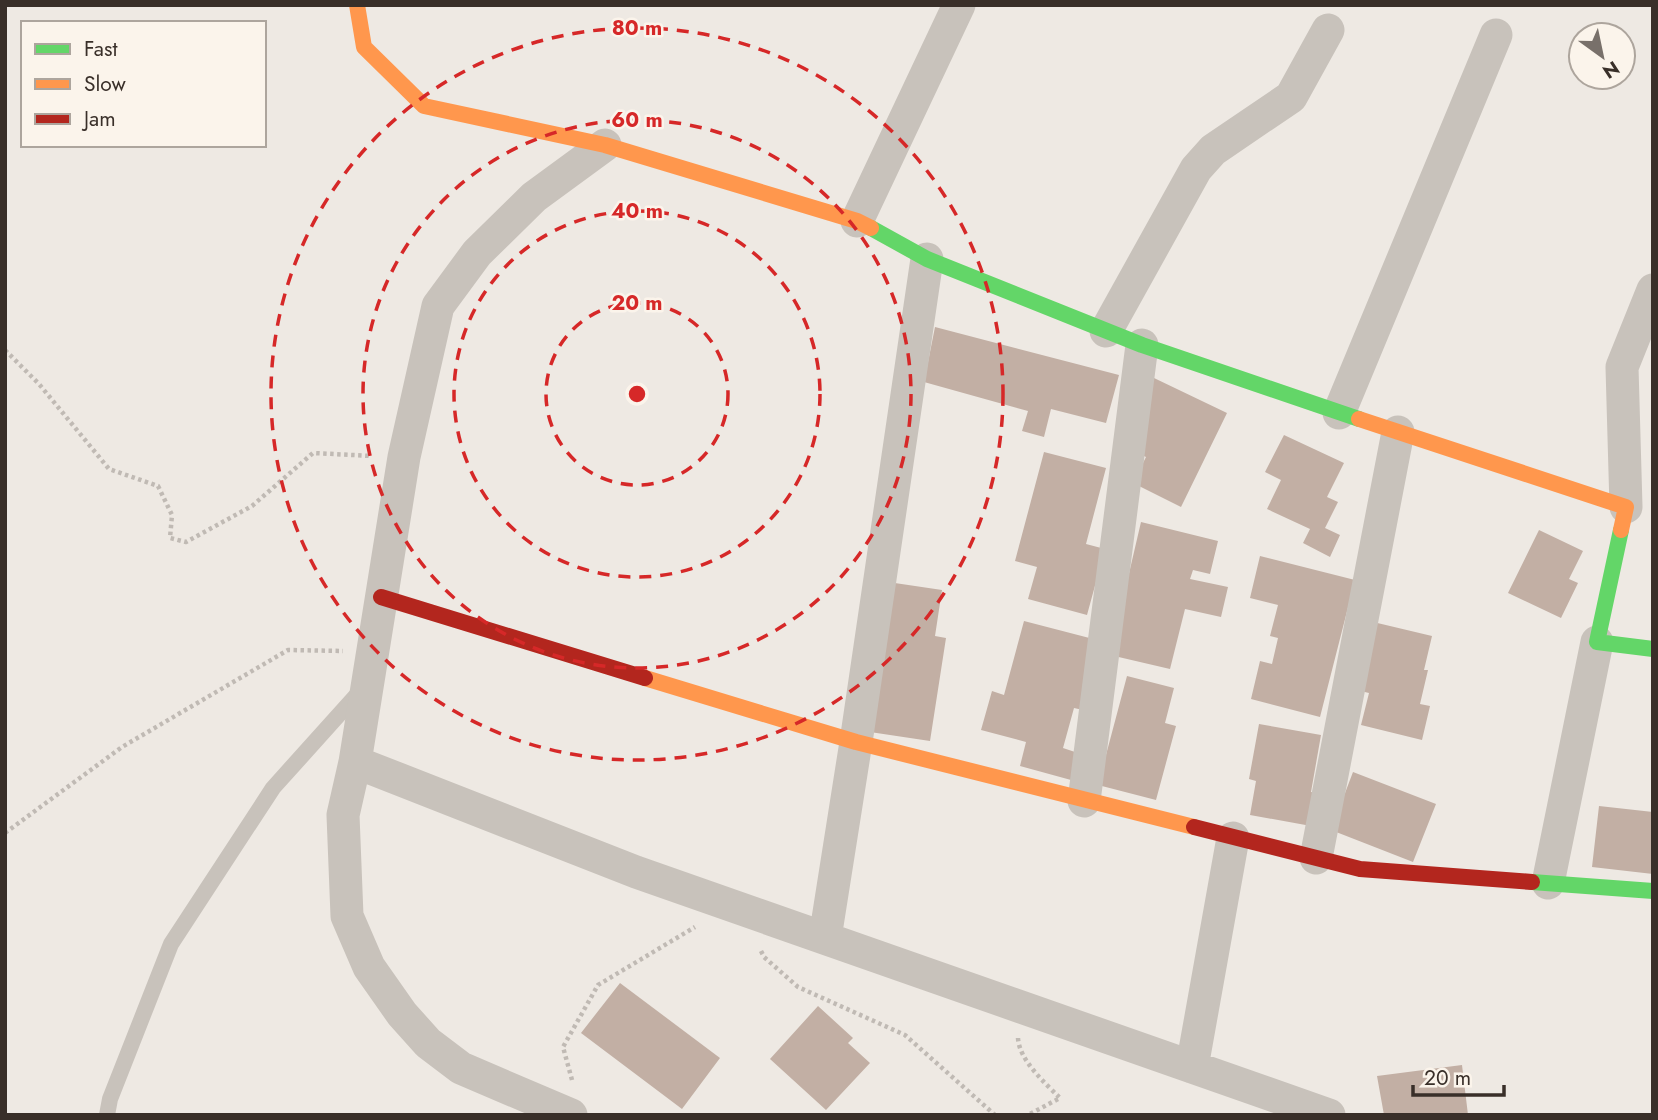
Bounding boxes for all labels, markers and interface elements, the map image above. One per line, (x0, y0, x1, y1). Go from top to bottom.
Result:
text: 80 m (612, 13, 662, 43)
legend (21, 21, 266, 147)
north arrow (1567, 21, 1637, 91)
text: Fast (84, 34, 117, 64)
text: N (1597, 54, 1625, 85)
text: Slow (84, 69, 126, 99)
text: Jam (81, 104, 116, 134)
text: 60 m (611, 105, 663, 135)
text: 40 m (611, 196, 663, 226)
text: 20 m (611, 288, 663, 318)
centre of rings (625, 382, 649, 406)
scale bar (1413, 1054, 1504, 1098)
text: 20 m (1424, 1063, 1471, 1093)

